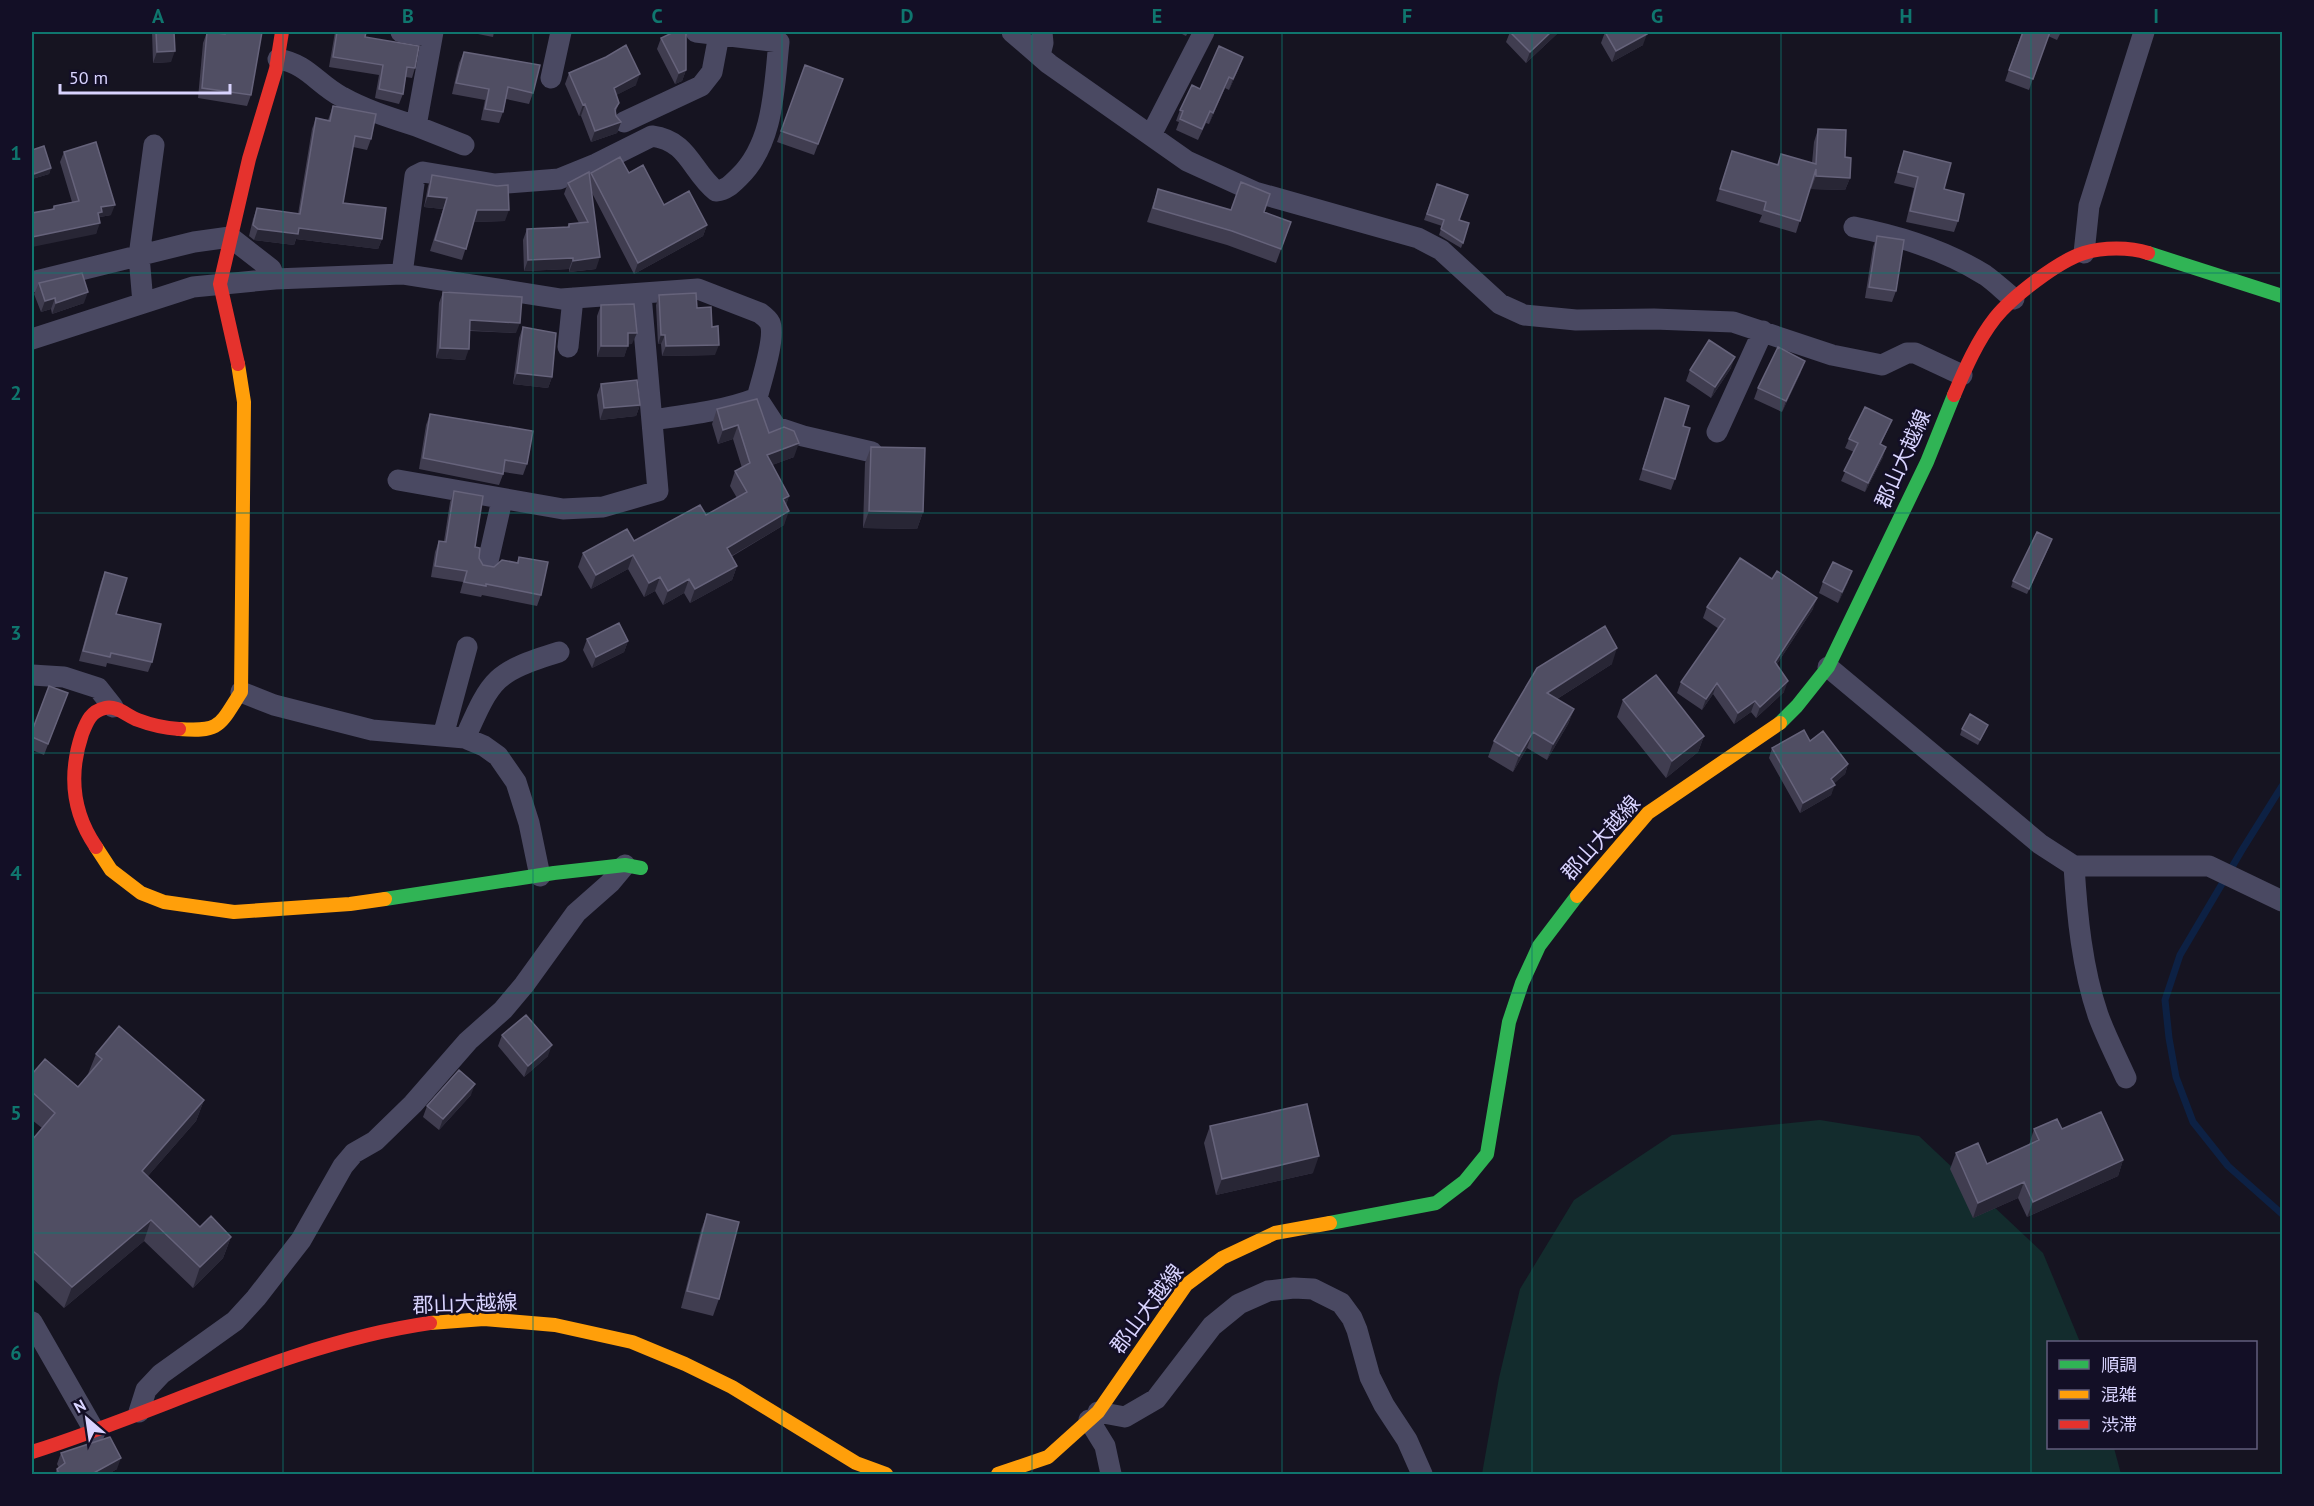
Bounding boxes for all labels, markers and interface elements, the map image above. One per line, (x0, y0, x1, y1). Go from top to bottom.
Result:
text: A (152, 3, 165, 29)
text: B (402, 3, 414, 29)
text: C (651, 3, 663, 29)
text: D (901, 3, 914, 29)
text: E (1152, 3, 1162, 29)
text: F (1402, 3, 1412, 29)
text: G (1651, 3, 1663, 29)
text: H (1899, 3, 1913, 29)
text: I (2153, 3, 2159, 29)
scale bar (60, 57, 230, 95)
text: 50 m (69, 66, 108, 89)
text: 1 (10, 140, 22, 166)
text: 2 (10, 380, 22, 406)
street label: 郡山大越線 (1869, 405, 1936, 512)
text: 3 (10, 620, 22, 646)
street label: 郡山大越線 (1555, 790, 1646, 886)
text: 4 (10, 860, 22, 886)
text: 5 (10, 1100, 22, 1126)
street label: 郡山大越線 (1104, 1259, 1189, 1359)
street label: 郡山大越線 (412, 1288, 518, 1319)
text: 6 (10, 1340, 22, 1366)
legend (2047, 1341, 2257, 1449)
text: 順調 (2101, 1353, 2137, 1376)
text: 混雑 (2101, 1383, 2137, 1406)
north arrow (57, 1389, 117, 1449)
text: N (70, 1395, 89, 1417)
text: 渋滞 (2101, 1413, 2137, 1436)

